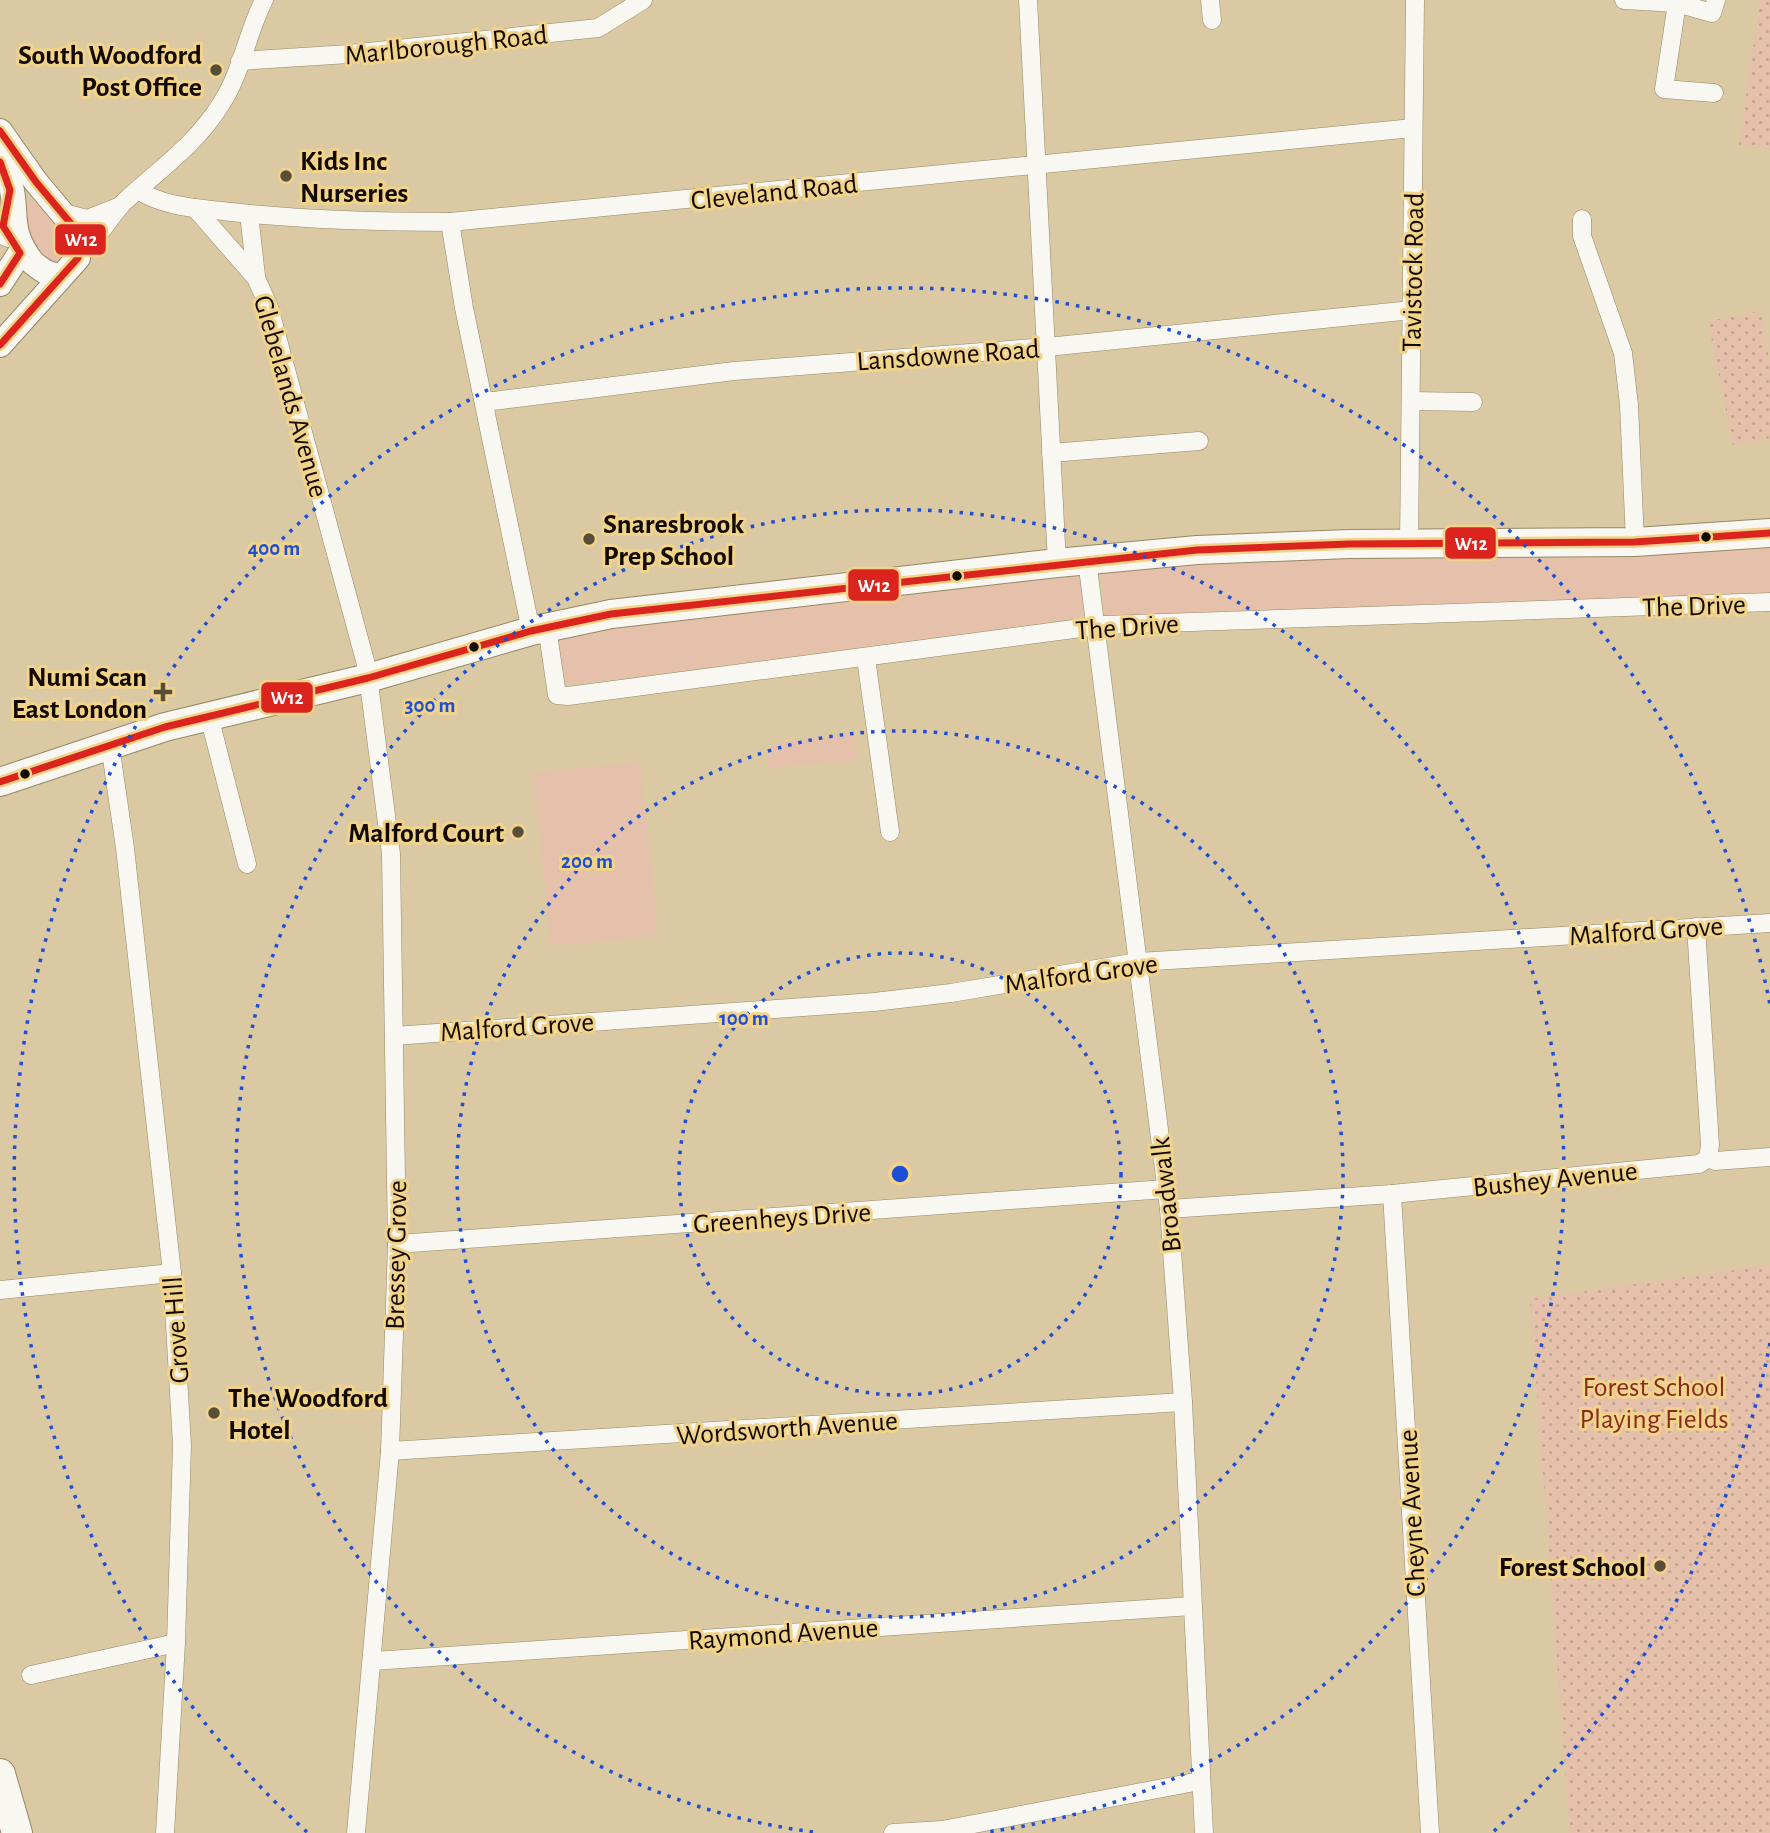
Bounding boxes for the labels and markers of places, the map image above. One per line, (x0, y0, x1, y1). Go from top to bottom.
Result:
place label: South Woodford Post Office (18, 42, 202, 102)
marker: South Woodford Post Office (208, 62, 224, 78)
place label: Kids Inc Nurseries (300, 148, 408, 208)
marker: Kids Inc Nurseries (278, 168, 294, 184)
place label: Snaresbrook Prep School (603, 511, 744, 571)
unlabelled marker (1699, 530, 1713, 544)
marker: Snaresbrook Prep School (581, 531, 597, 547)
unlabelled marker (950, 569, 964, 583)
unlabelled marker (467, 640, 481, 654)
place label: Numi Scan East London (12, 664, 147, 724)
marker: Numi Scan East London (153, 682, 173, 702)
unlabelled marker (18, 767, 32, 781)
place label: Malford Court (348, 820, 505, 848)
marker: Malford Court (510, 824, 526, 840)
centre of rings (888, 1162, 912, 1186)
place label: The Woodford Hotel (228, 1385, 388, 1445)
marker: The Woodford Hotel (206, 1405, 222, 1421)
place label: Forest School (1499, 1554, 1646, 1582)
marker: Forest School (1652, 1558, 1668, 1574)

